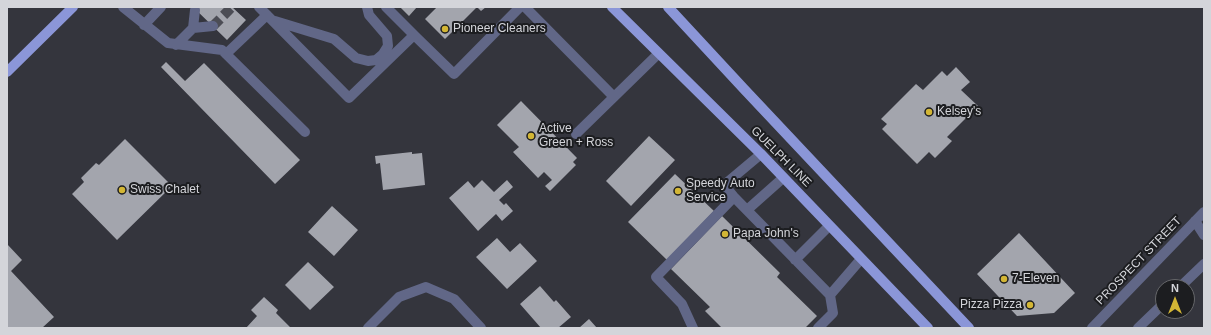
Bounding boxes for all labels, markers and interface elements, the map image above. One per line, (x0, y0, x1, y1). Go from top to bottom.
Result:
place label: Pioneer Cleaners (453, 22, 546, 36)
marker: Pioneer Cleaners (440, 24, 450, 34)
place label: Kelsey's (937, 105, 981, 119)
marker: Kelsey's (924, 107, 934, 117)
place label: Active Green + Ross (539, 122, 613, 150)
street label: GUELPH LINE (748, 124, 814, 190)
marker: Active Green + Ross (526, 131, 536, 141)
place label: Speedy Auto Service (686, 177, 755, 205)
place label: Swiss Chalet (130, 183, 199, 197)
marker: Swiss Chalet (117, 185, 127, 195)
marker: Speedy Auto Service (673, 186, 683, 196)
street label: PROSPECT STREET (1093, 214, 1185, 308)
place label: Papa John's (733, 227, 799, 241)
marker: Papa John's (720, 229, 730, 239)
place label: 7-Eleven (1012, 272, 1059, 286)
marker: 7-Eleven (999, 274, 1009, 284)
north arrow (1155, 279, 1195, 319)
text: N (1171, 282, 1179, 294)
place label: Pizza Pizza (960, 298, 1022, 312)
marker: Pizza Pizza (1025, 300, 1035, 310)

